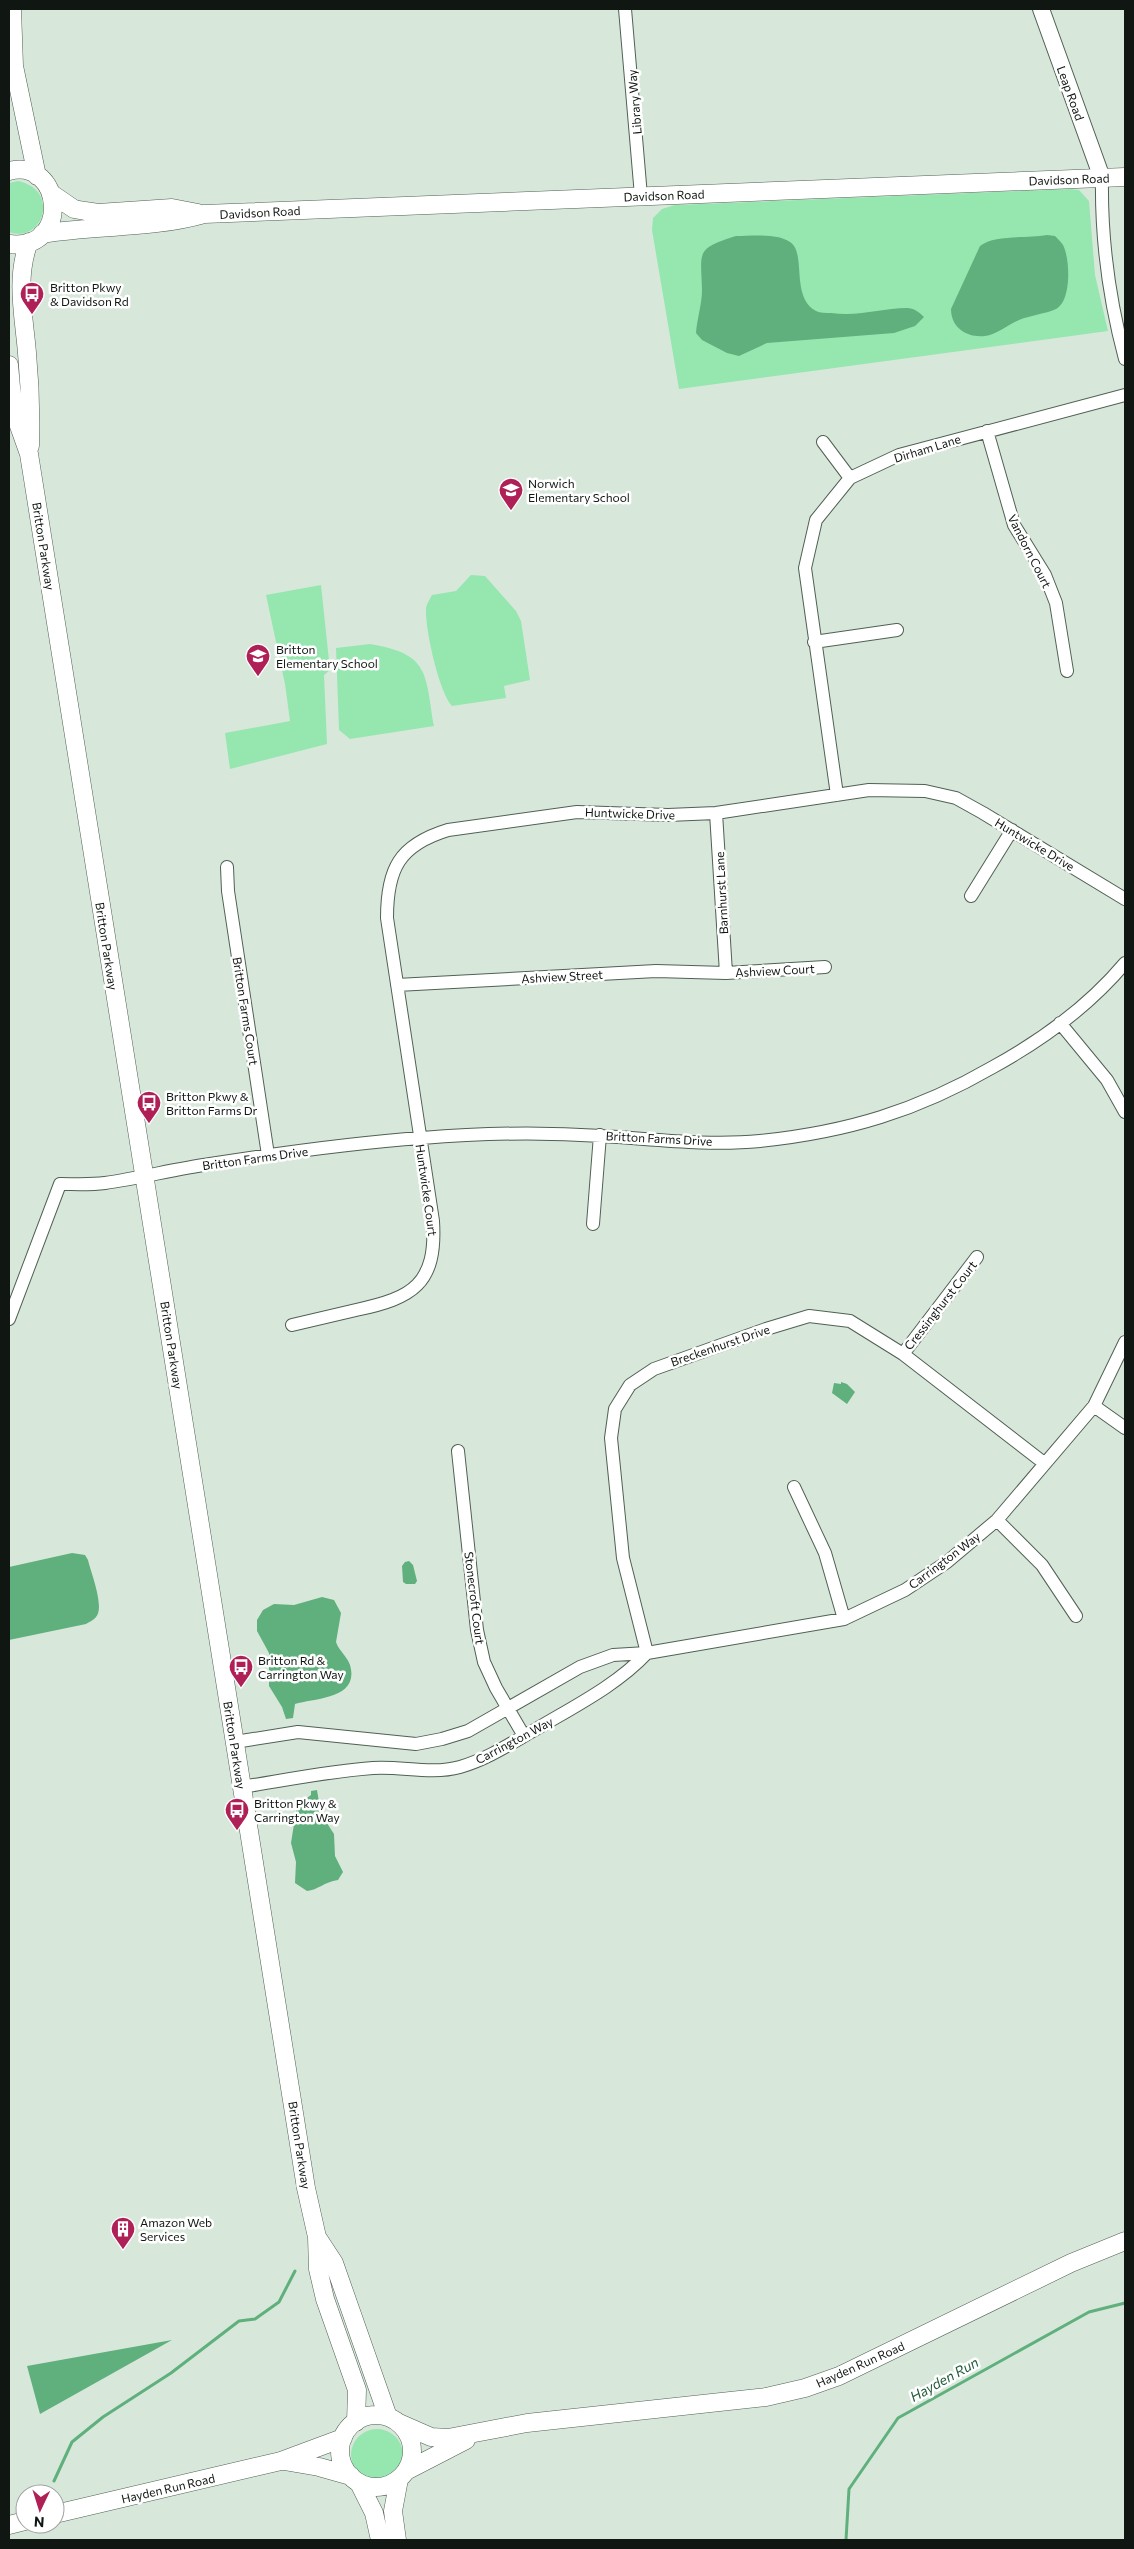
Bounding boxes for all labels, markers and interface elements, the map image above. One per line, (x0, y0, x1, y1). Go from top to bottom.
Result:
street label: Leap Road (1055, 64, 1087, 122)
street label: Library Way (624, 69, 644, 135)
street label: Davidson Road (1028, 171, 1110, 187)
street label: Davidson Road (623, 187, 705, 203)
street label: Davidson Road (219, 203, 301, 221)
place label: Britton Pkwy & Davidson Rd (50, 280, 129, 308)
bus stop icon: Britton Pkwy & Davidson Rd (19, 281, 45, 315)
street label: Dirham Lane (892, 431, 962, 465)
place label: Norwich Elementary School (528, 476, 630, 504)
school or university icon: Norwich Elementary School (498, 477, 524, 511)
street label: Britton Parkway (30, 501, 58, 591)
street label: Vandorn Court (1005, 512, 1055, 590)
place label: Britton Elementary School (276, 642, 378, 670)
school or university icon: Britton Elementary School (245, 643, 271, 677)
street label: Huntwicke Drive (585, 804, 675, 822)
street label: Huntwicke Drive (993, 815, 1077, 873)
street label: Barnhurst Lane (712, 851, 730, 935)
street label: Britton Parkway (93, 901, 121, 991)
street label: Britton Farms Court (231, 956, 261, 1066)
street label: Ashview Court (735, 961, 815, 979)
street label: Ashview Street (521, 967, 603, 985)
place label: Britton Pkwy & Britton Farms Dr (166, 1089, 257, 1117)
bus stop icon: Britton Pkwy & Britton Farms Dr (136, 1090, 162, 1124)
street label: Britton Farms Drive (605, 1128, 713, 1148)
street label: Huntwicke Court (414, 1143, 440, 1237)
street label: Britton Farms Drive (201, 1144, 309, 1172)
street label: Cressinghurst Court (901, 1258, 979, 1352)
street label: Britton Parkway (158, 1300, 186, 1390)
street label: Breckenhurst Drive (669, 1321, 771, 1369)
street label: Carrington Way (906, 1529, 982, 1591)
street label: Stonecroft Court (462, 1551, 488, 1645)
place label: Britton Rd & Carrington Way (258, 1653, 344, 1681)
bus stop icon: Britton Rd & Carrington Way (228, 1654, 254, 1688)
street label: Britton Parkway (221, 1700, 249, 1790)
street label: Carrington Way (473, 1714, 555, 1766)
place label: Britton Pkwy & Carrington Way (254, 1796, 340, 1824)
bus stop icon: Britton Pkwy & Carrington Way (224, 1797, 250, 1831)
street label: Britton Parkway (286, 2100, 314, 2190)
place label: Amazon Web Services (140, 2215, 212, 2243)
building icon: Amazon Web Services (110, 2216, 136, 2250)
street label: Hayden Run Road (814, 2338, 907, 2390)
water label: Hayden Run (907, 2353, 981, 2405)
street label: Hayden Run Road (120, 2470, 216, 2506)
north arrow (15, 2484, 65, 2534)
text: N (33, 2514, 45, 2531)

